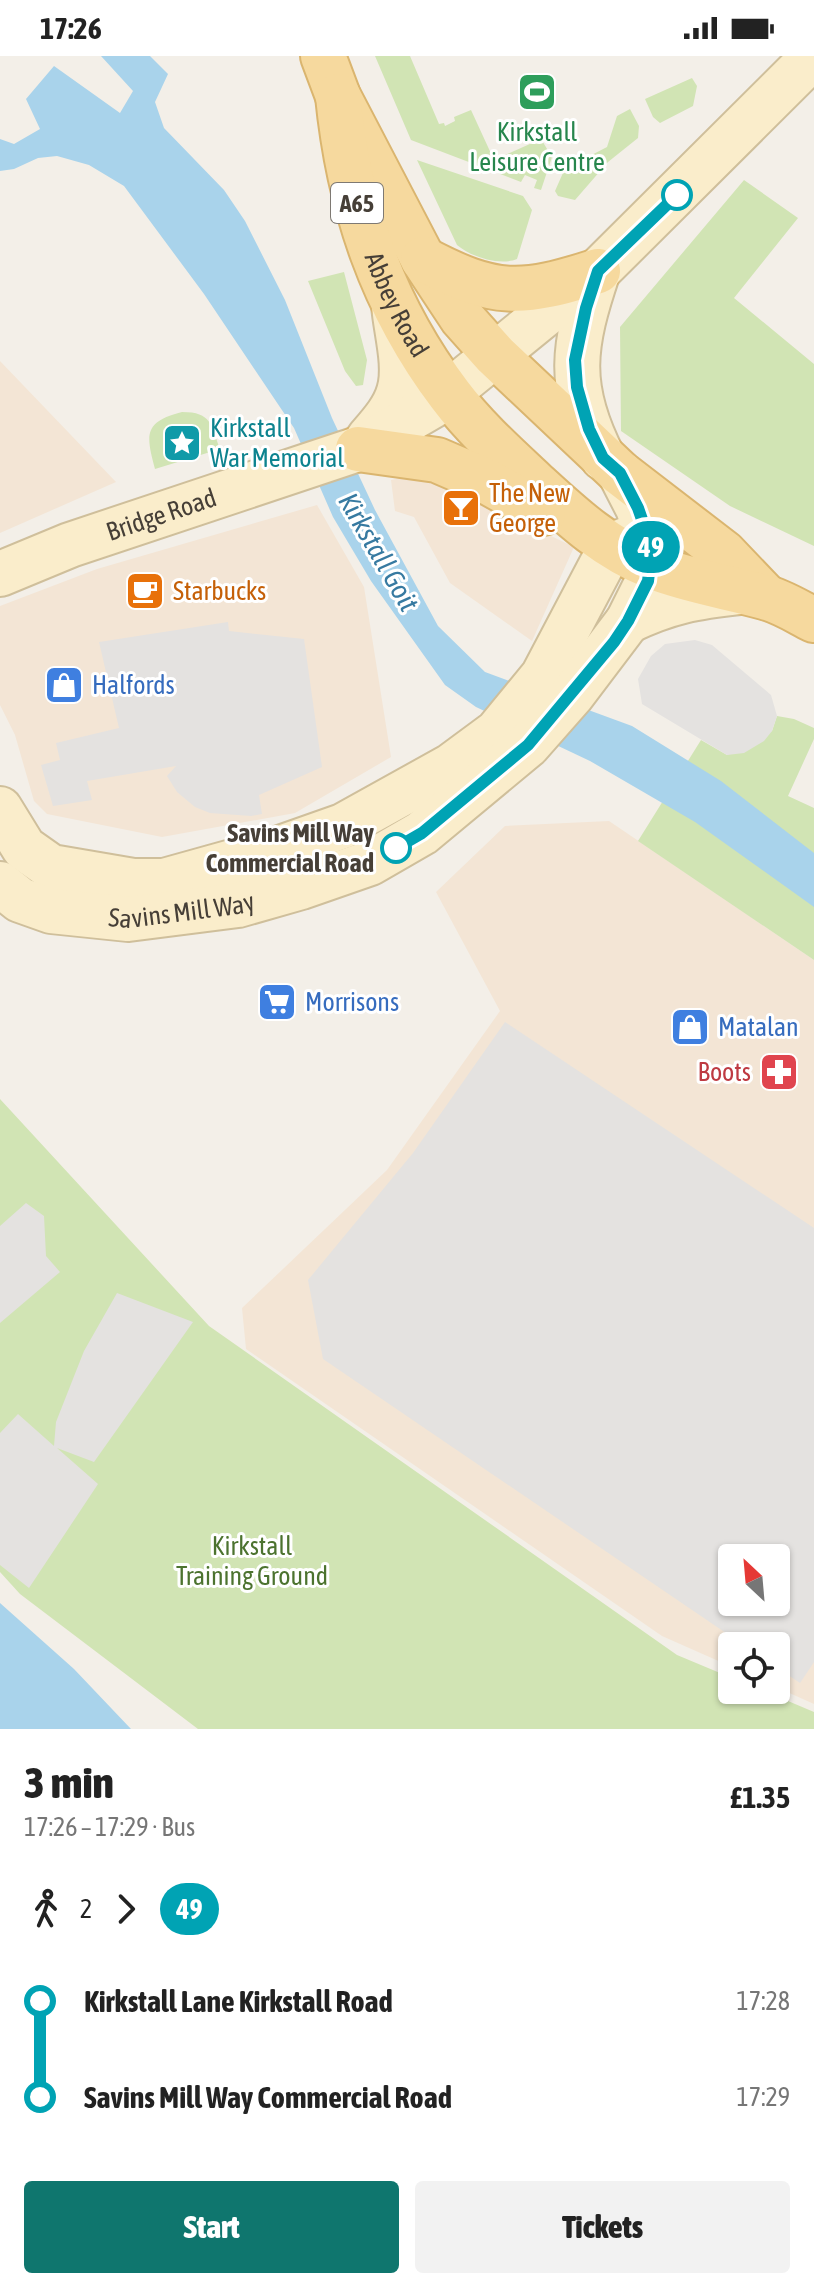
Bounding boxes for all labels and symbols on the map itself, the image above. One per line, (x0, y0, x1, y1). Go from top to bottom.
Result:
sports icon: Kirkstall Leisure Centre (516, 71, 558, 113)
place label: Kirkstall Leisure Centre (469, 117, 605, 177)
unlabelled marker (662, 180, 692, 210)
road number: A65 (331, 183, 383, 223)
street label: Abbey Road (359, 248, 435, 362)
place label: Kirkstall War Memorial (210, 413, 344, 473)
place icon: Kirkstall War Memorial (161, 422, 203, 464)
place label: The New George (489, 478, 571, 538)
street label: Bridge Road (102, 482, 220, 547)
water label: Kirkstall Goit (332, 487, 426, 617)
bar icon: The New George (440, 487, 482, 529)
line badge: 49 (615, 521, 687, 573)
cafe icon: Starbucks (124, 570, 166, 612)
place label: Starbucks (173, 576, 266, 606)
shop icon: Halfords (43, 664, 85, 706)
place label: Halfords (92, 670, 175, 700)
place label: Savins Mill Way Commercial Road (205, 818, 374, 878)
marker: Savins Mill Way Commercial Road (381, 833, 411, 863)
street label: Savins Mill Way (107, 886, 258, 934)
supermarket icon: Morrisons (256, 981, 298, 1023)
place label: Morrisons (305, 987, 399, 1017)
shop icon: Matalan (669, 1006, 711, 1048)
place label: Matalan (718, 1012, 799, 1042)
pharmacy icon: Boots (758, 1051, 800, 1093)
place label: Boots (698, 1057, 751, 1087)
park label: Kirkstall Training Ground (176, 1531, 328, 1591)
north arrow (718, 1544, 790, 1616)

